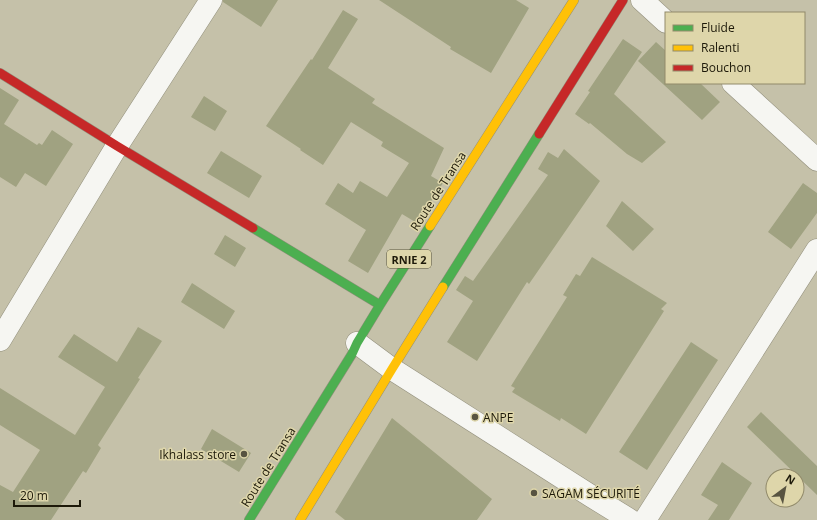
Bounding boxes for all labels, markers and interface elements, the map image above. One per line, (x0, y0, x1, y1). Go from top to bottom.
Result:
legend (665, 12, 805, 84)
text: Fluide (701, 19, 735, 36)
text: Ralenti (701, 39, 740, 56)
text: Bouchon (701, 59, 751, 76)
street label: Route de Transa (406, 148, 470, 234)
road number: RNIE 2 (387, 250, 431, 268)
place label: ANPE (483, 409, 514, 426)
marker: ANPE (470, 412, 480, 422)
street label: Route de Transa (237, 424, 299, 510)
place label: Ikhalass store (159, 446, 236, 463)
marker: Ikhalass store (239, 449, 249, 459)
north arrow (765, 468, 805, 508)
text: N (783, 470, 798, 488)
scale bar (14, 482, 80, 508)
place label: SAGAM SÉCURITÉ (542, 485, 640, 502)
text: 20 m (20, 487, 48, 504)
marker: SAGAM SÉCURITÉ (529, 488, 539, 498)

